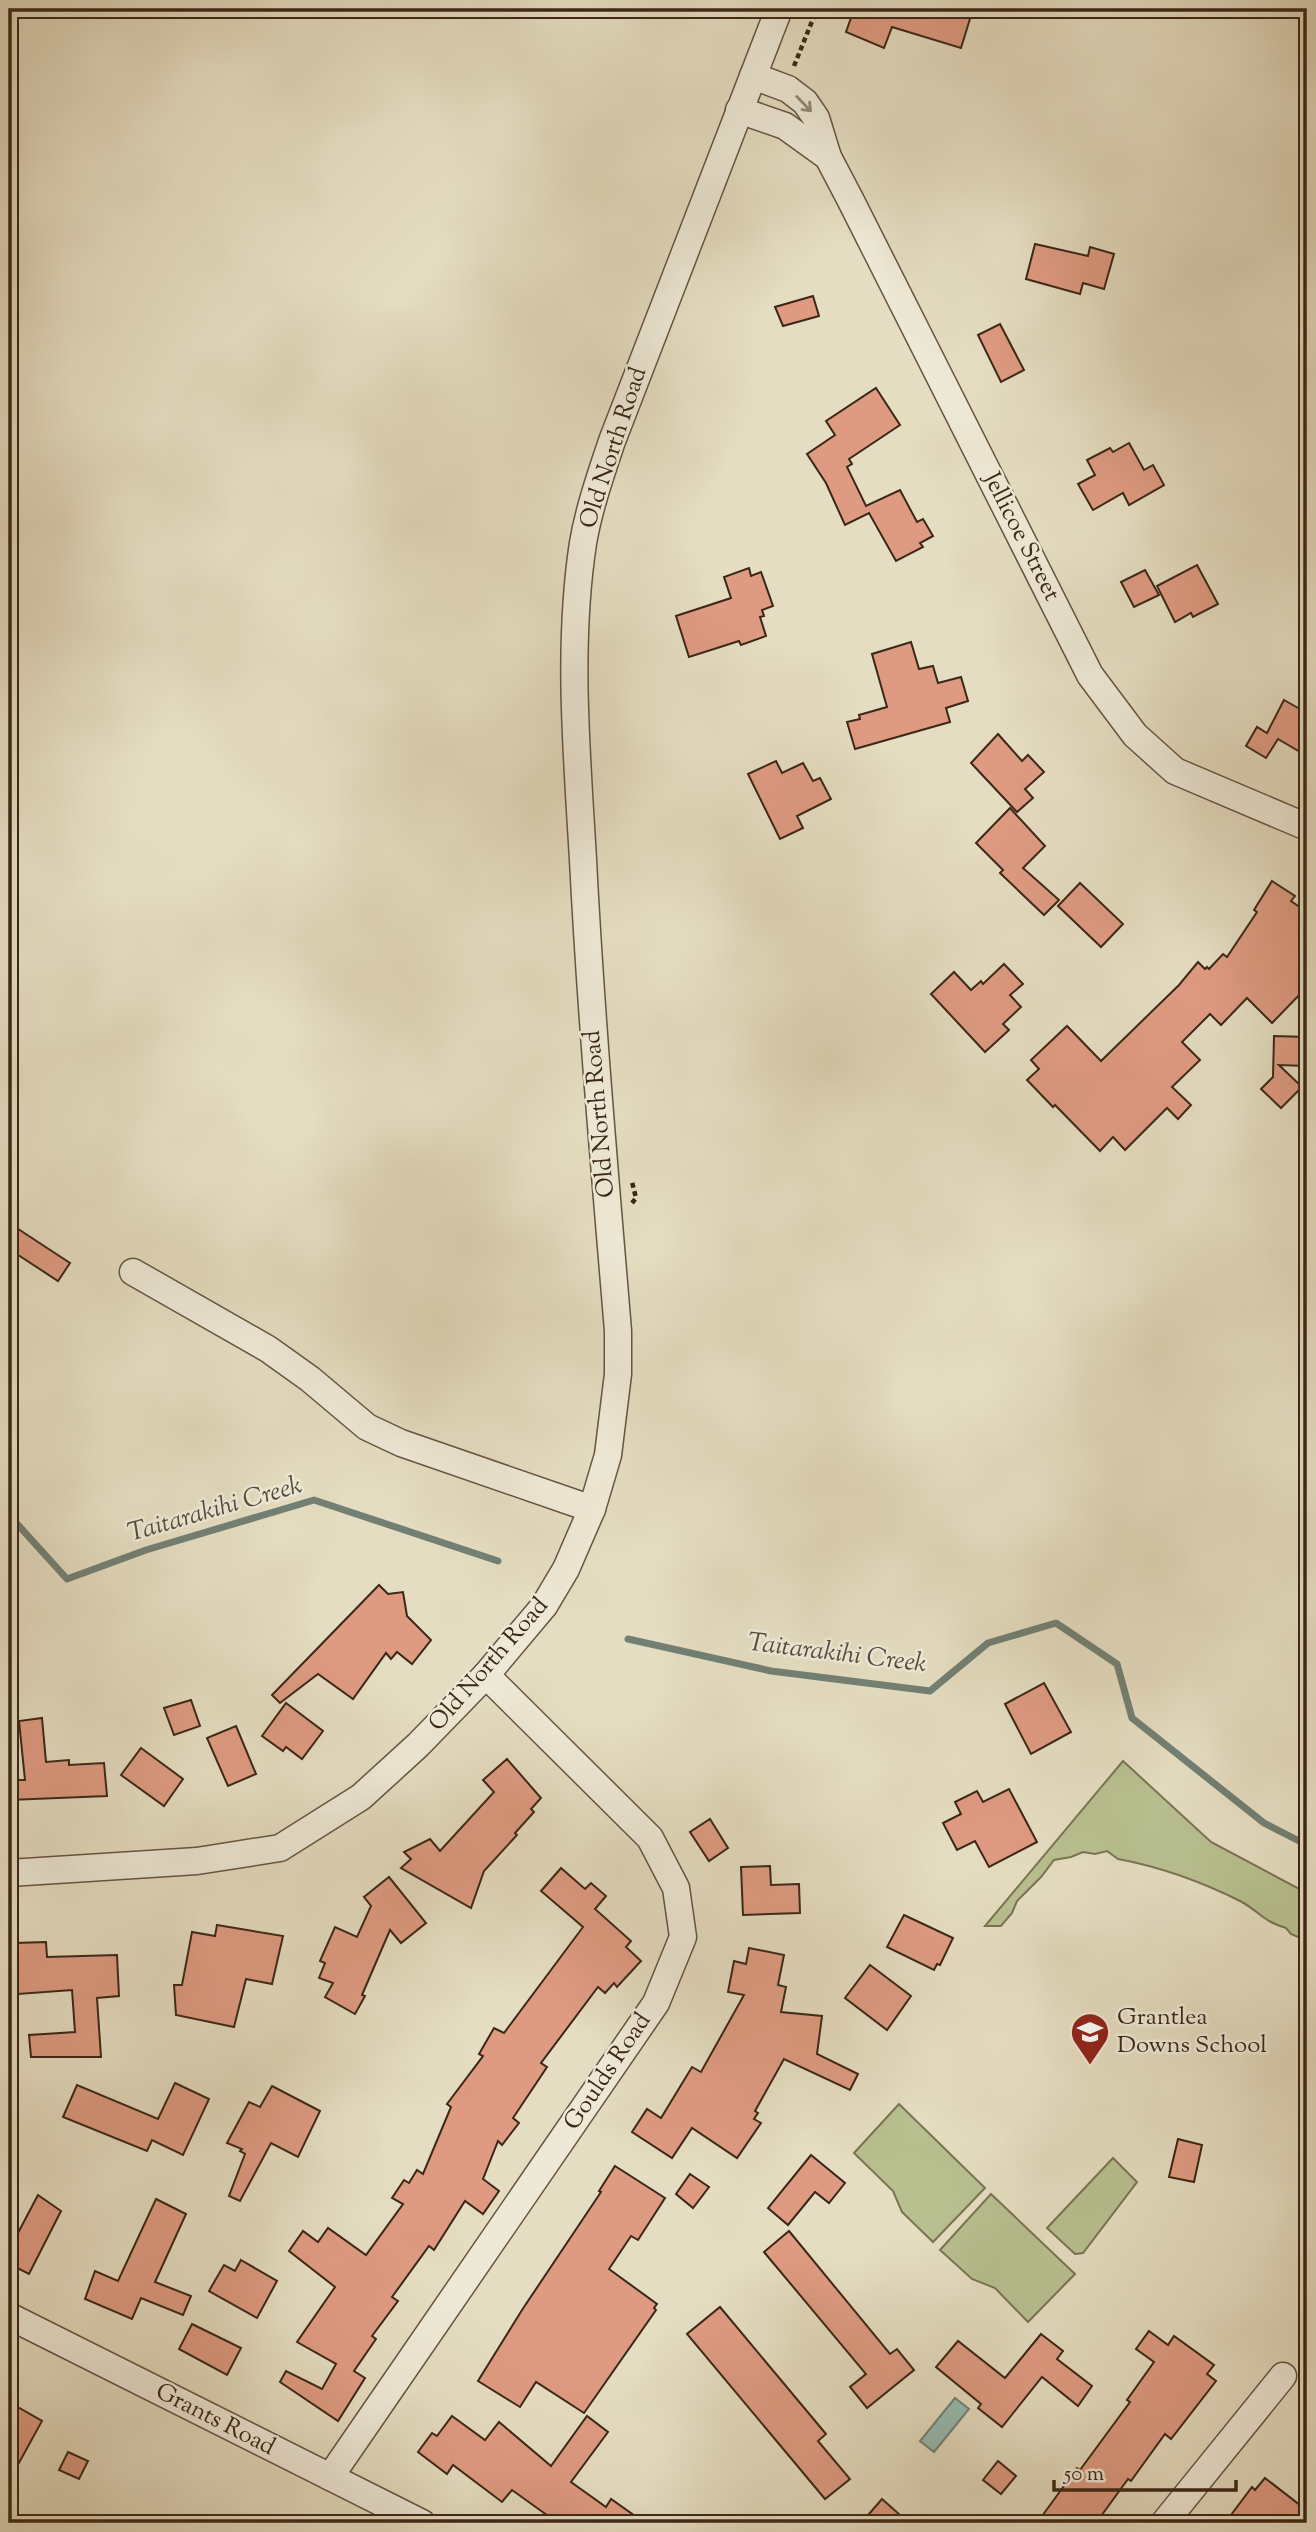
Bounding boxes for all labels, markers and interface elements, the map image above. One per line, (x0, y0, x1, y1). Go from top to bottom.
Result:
one-way arrow (795, 94, 812, 112)
street label: Old North Road (572, 362, 656, 533)
street label: Jellicoe Street (973, 465, 1068, 607)
street label: Old North Road (576, 1028, 624, 1199)
water label: Taitarakihi Creek (124, 1467, 307, 1553)
street label: Old North Road (421, 1590, 557, 1740)
water label: Taitarakihi Creek (746, 1625, 929, 1683)
place label: Grantlea Downs School (1117, 2001, 1267, 2063)
street label: Goulds Road (556, 2006, 660, 2138)
school or university icon: Grantlea Downs School (1069, 2011, 1111, 2066)
street label: Grants Road (149, 2375, 281, 2465)
scale bar (1054, 2448, 1236, 2492)
text: 50 m (1063, 2460, 1104, 2490)

